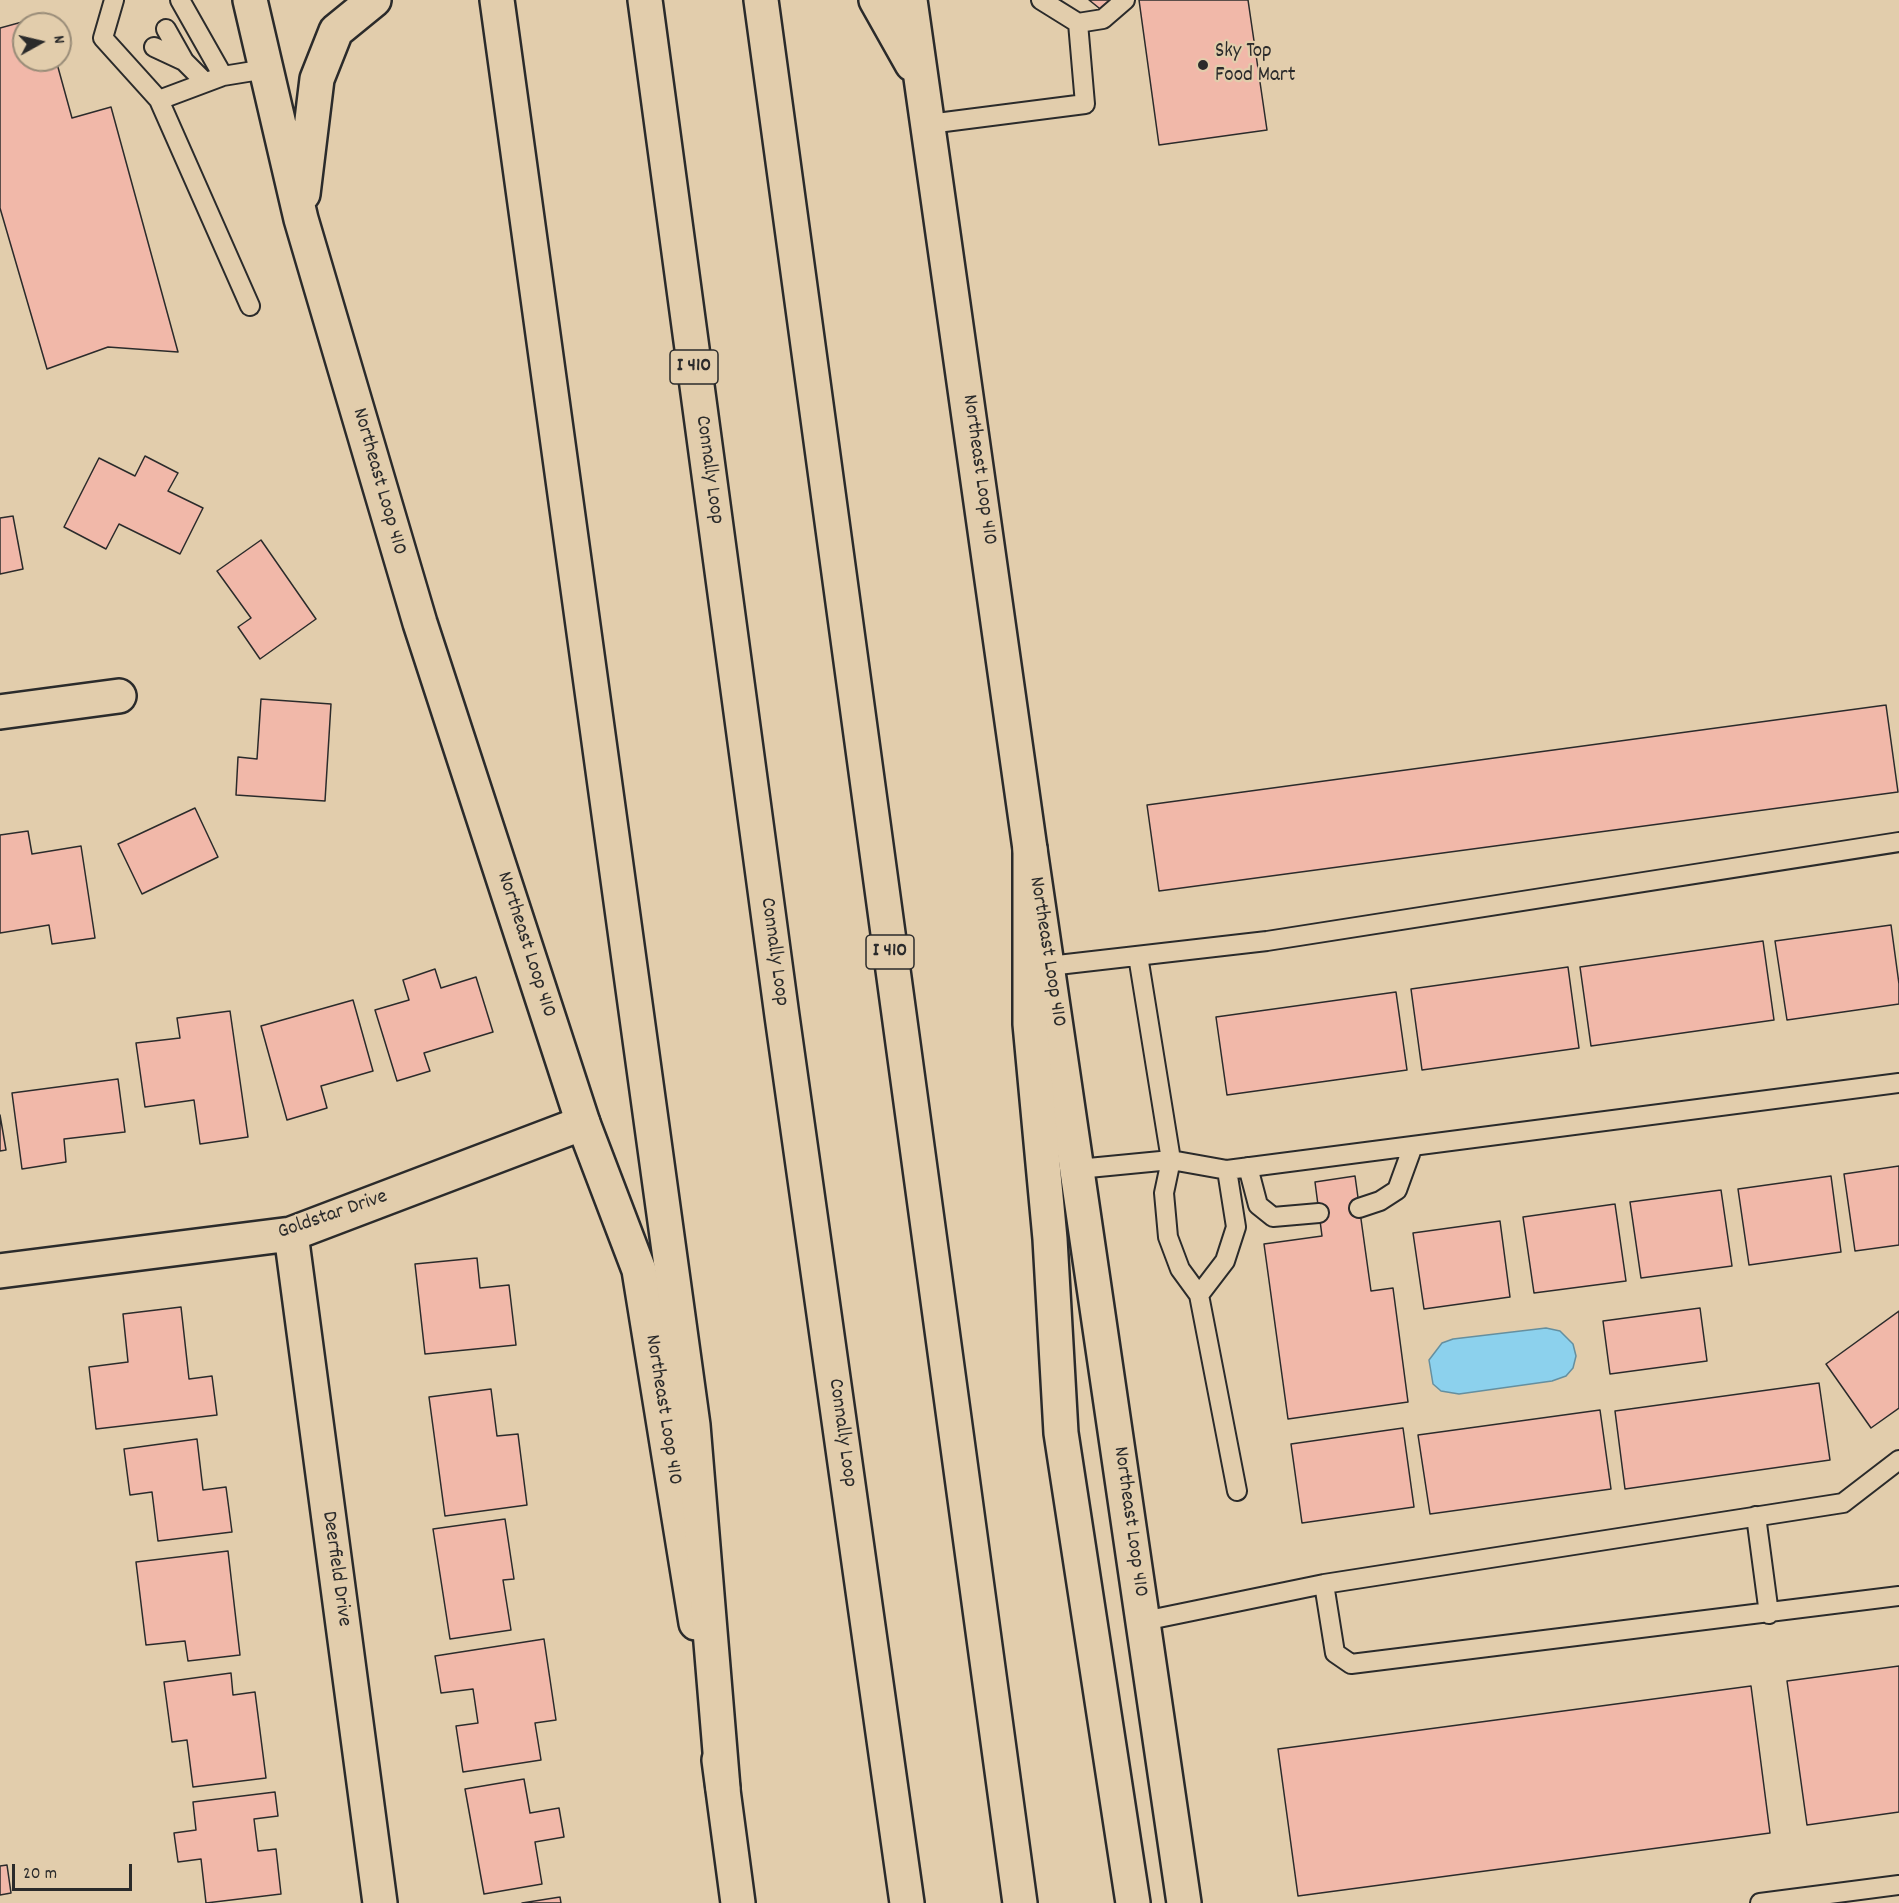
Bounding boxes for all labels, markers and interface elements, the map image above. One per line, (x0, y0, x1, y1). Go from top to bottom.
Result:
north arrow (12, 12, 72, 72)
text: N (46, 34, 70, 45)
place label: Sky Top Food Mart (1215, 40, 1295, 90)
marker: Sky Top Food Mart (1196, 58, 1210, 72)
road number: I 410 (670, 350, 718, 384)
street label: Northeast Loop 410 (955, 393, 1001, 547)
street label: Northeast Loop 410 (345, 406, 411, 558)
street label: Connally Loop (688, 414, 728, 526)
street label: Northeast Loop 410 (490, 869, 560, 1021)
street label: Northeast Loop 410 (1022, 875, 1070, 1029)
street label: Connally Loop (753, 896, 793, 1008)
road number: I 410 (866, 935, 914, 969)
street label: Goldstar Drive (275, 1185, 391, 1247)
street label: Northeast Loop 410 (638, 1333, 686, 1487)
street label: Connally Loop (821, 1377, 861, 1489)
street label: Northeast Loop 410 (1106, 1445, 1152, 1599)
street label: Deerfield Drive (314, 1510, 356, 1628)
scale bar (15, 1852, 135, 1890)
text: 20 m (23, 1862, 57, 1887)

